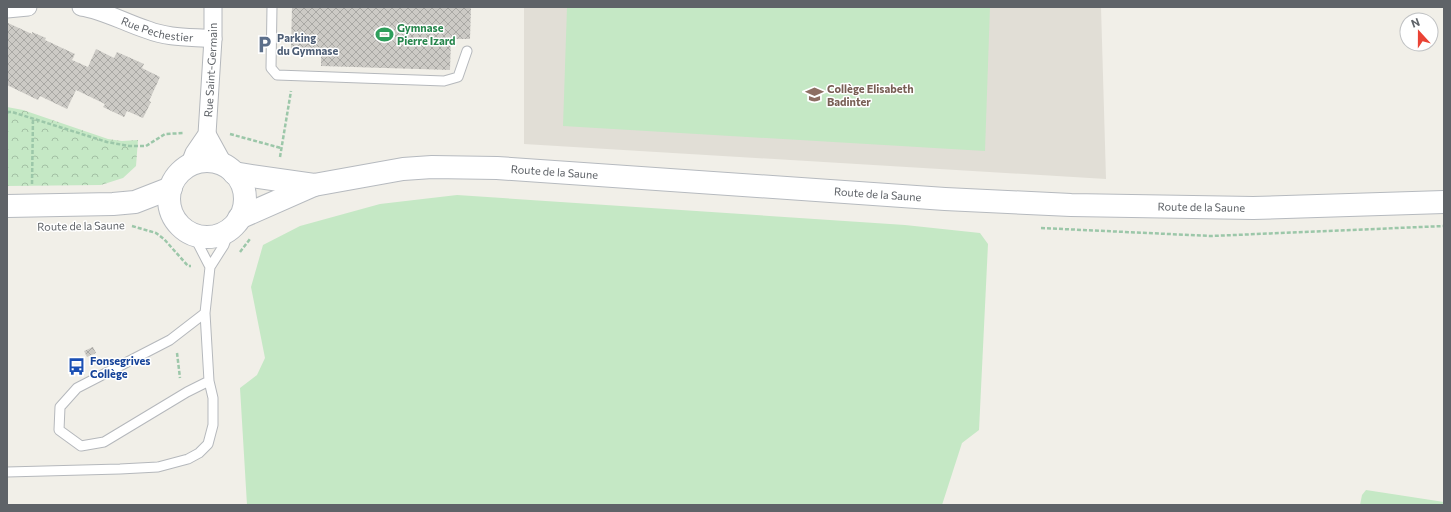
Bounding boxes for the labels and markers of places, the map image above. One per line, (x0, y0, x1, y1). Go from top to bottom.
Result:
place label: Gymnase Pierre Izard (397, 21, 456, 47)
sports icon: Gymnase Pierre Izard (374, 24, 394, 44)
place label: Parking du Gymnase (277, 31, 338, 57)
parking icon: Parking du Gymnase (254, 34, 274, 54)
place label: Collège Elisabeth Badinter (827, 82, 914, 108)
school or university icon: Collège Elisabeth Badinter (804, 85, 824, 105)
place label: Fonsegrives Collège (90, 354, 150, 380)
bus stop icon: Fonsegrives Collège (67, 357, 87, 377)

